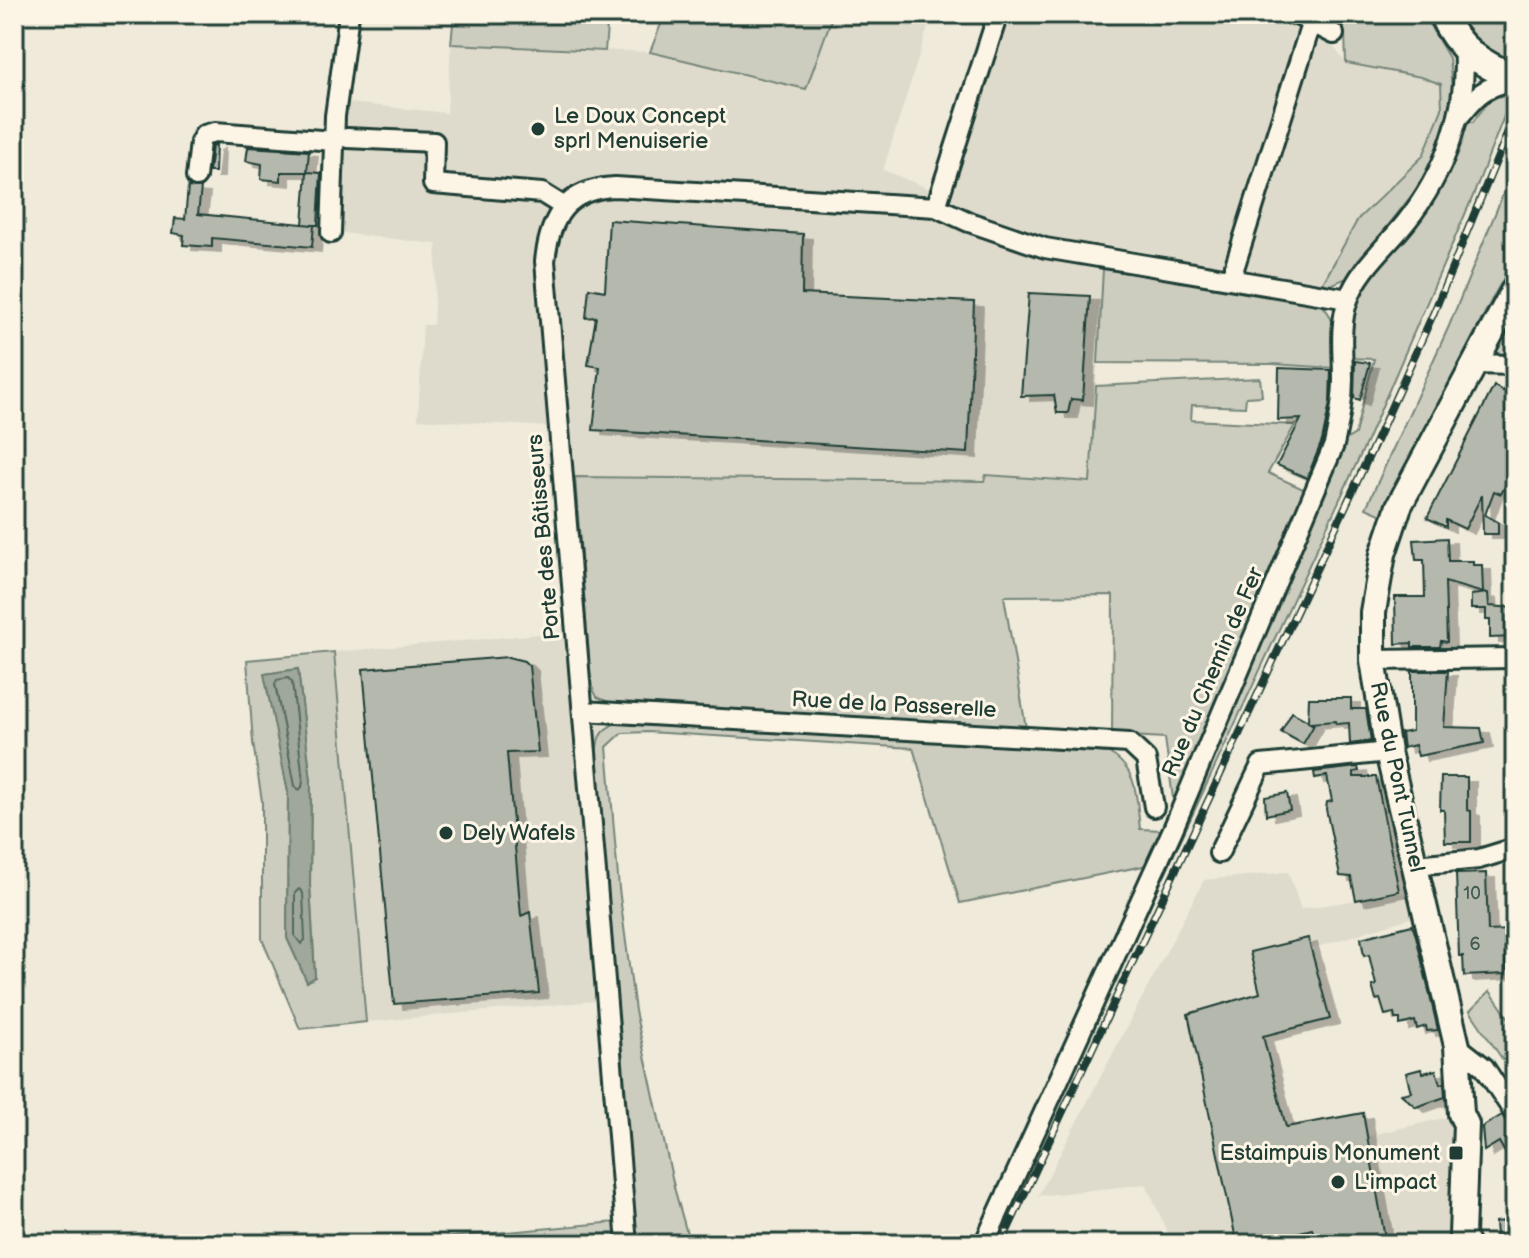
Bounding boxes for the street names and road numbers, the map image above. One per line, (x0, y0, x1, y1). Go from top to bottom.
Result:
street label: Porte des Bâtisseurs (522, 433, 566, 641)
street label: Rue du Chemin de Fer (1157, 562, 1270, 781)
street label: Rue du Pont Tunnel (1364, 679, 1430, 875)
street label: Rue de la Passerelle (791, 686, 997, 724)

